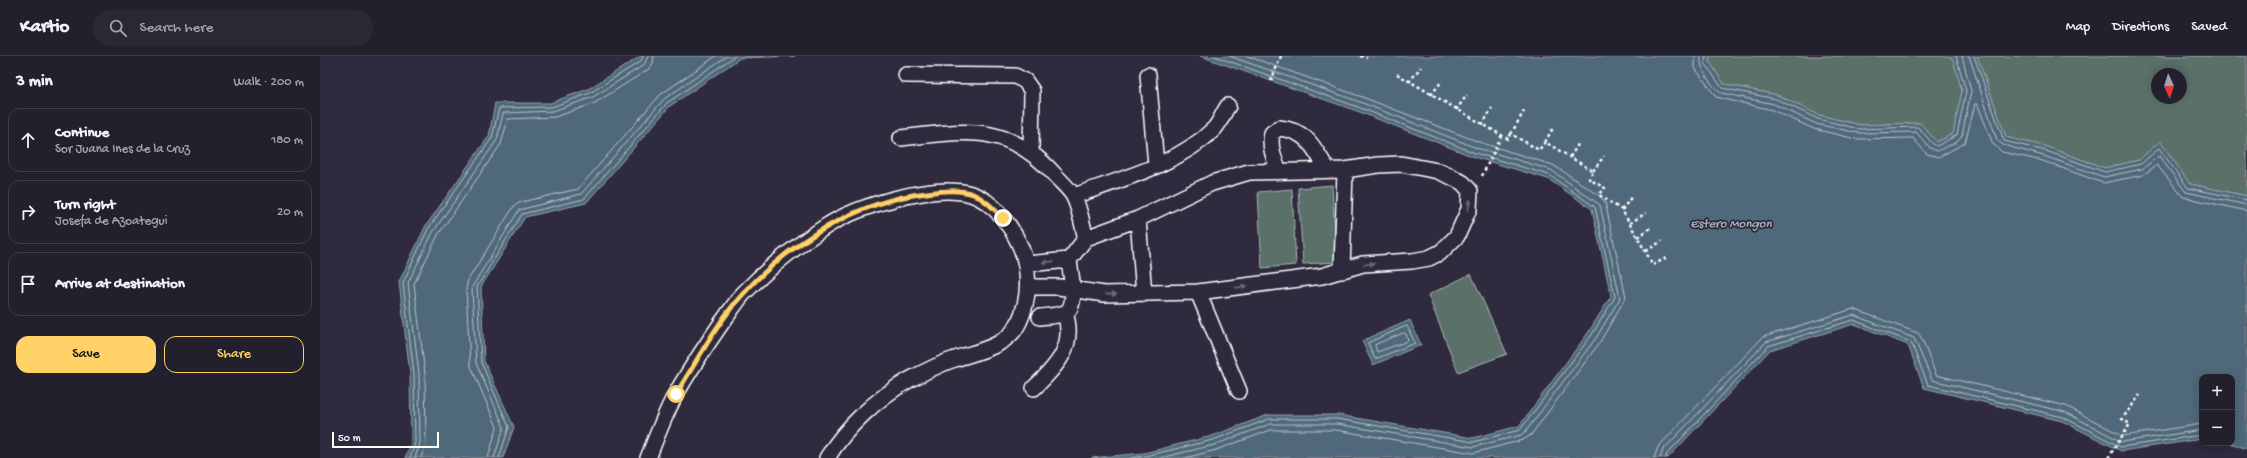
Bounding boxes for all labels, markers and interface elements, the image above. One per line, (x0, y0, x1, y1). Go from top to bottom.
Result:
search box (93, 10, 373, 46)
text: Kartio (20, 16, 69, 39)
icon: search (107, 17, 129, 39)
text: Search here (139, 19, 213, 37)
text: Map (2066, 19, 2090, 36)
text: Directions (2112, 19, 2169, 36)
text: Saved (2191, 19, 2227, 36)
north arrow (2151, 68, 2187, 104)
text: 3 min (16, 72, 53, 92)
text: Walk · 200 m (233, 75, 304, 90)
text: Continue (55, 124, 109, 142)
icon: ahead (17, 129, 39, 151)
text: 180 m (271, 133, 303, 148)
text: Sor Juana Ines de la Cruz (55, 142, 190, 157)
text: Turn right (55, 196, 115, 214)
one-way arrow (1466, 199, 1472, 211)
icon: right (17, 201, 39, 223)
text: 20 m (277, 205, 303, 220)
route end (994, 209, 1012, 227)
text: Josefa de Azoategui (55, 214, 168, 229)
water label: Estero Mongon (1690, 217, 1773, 232)
one-way arrow (1042, 258, 1054, 265)
one-way arrow (1362, 260, 1375, 267)
icon: arrive (17, 273, 39, 295)
text: Arrive at destination (55, 275, 185, 293)
one-way arrow (1235, 284, 1247, 290)
one-way arrow (1105, 291, 1118, 297)
button: Save (16, 336, 156, 373)
button: Share (164, 336, 304, 373)
map controls (2199, 374, 2235, 446)
button: + (2199, 374, 2235, 410)
route start (667, 385, 685, 403)
button: − (2199, 410, 2235, 446)
scale bar (332, 430, 439, 449)
text: 50 m (338, 433, 360, 445)

